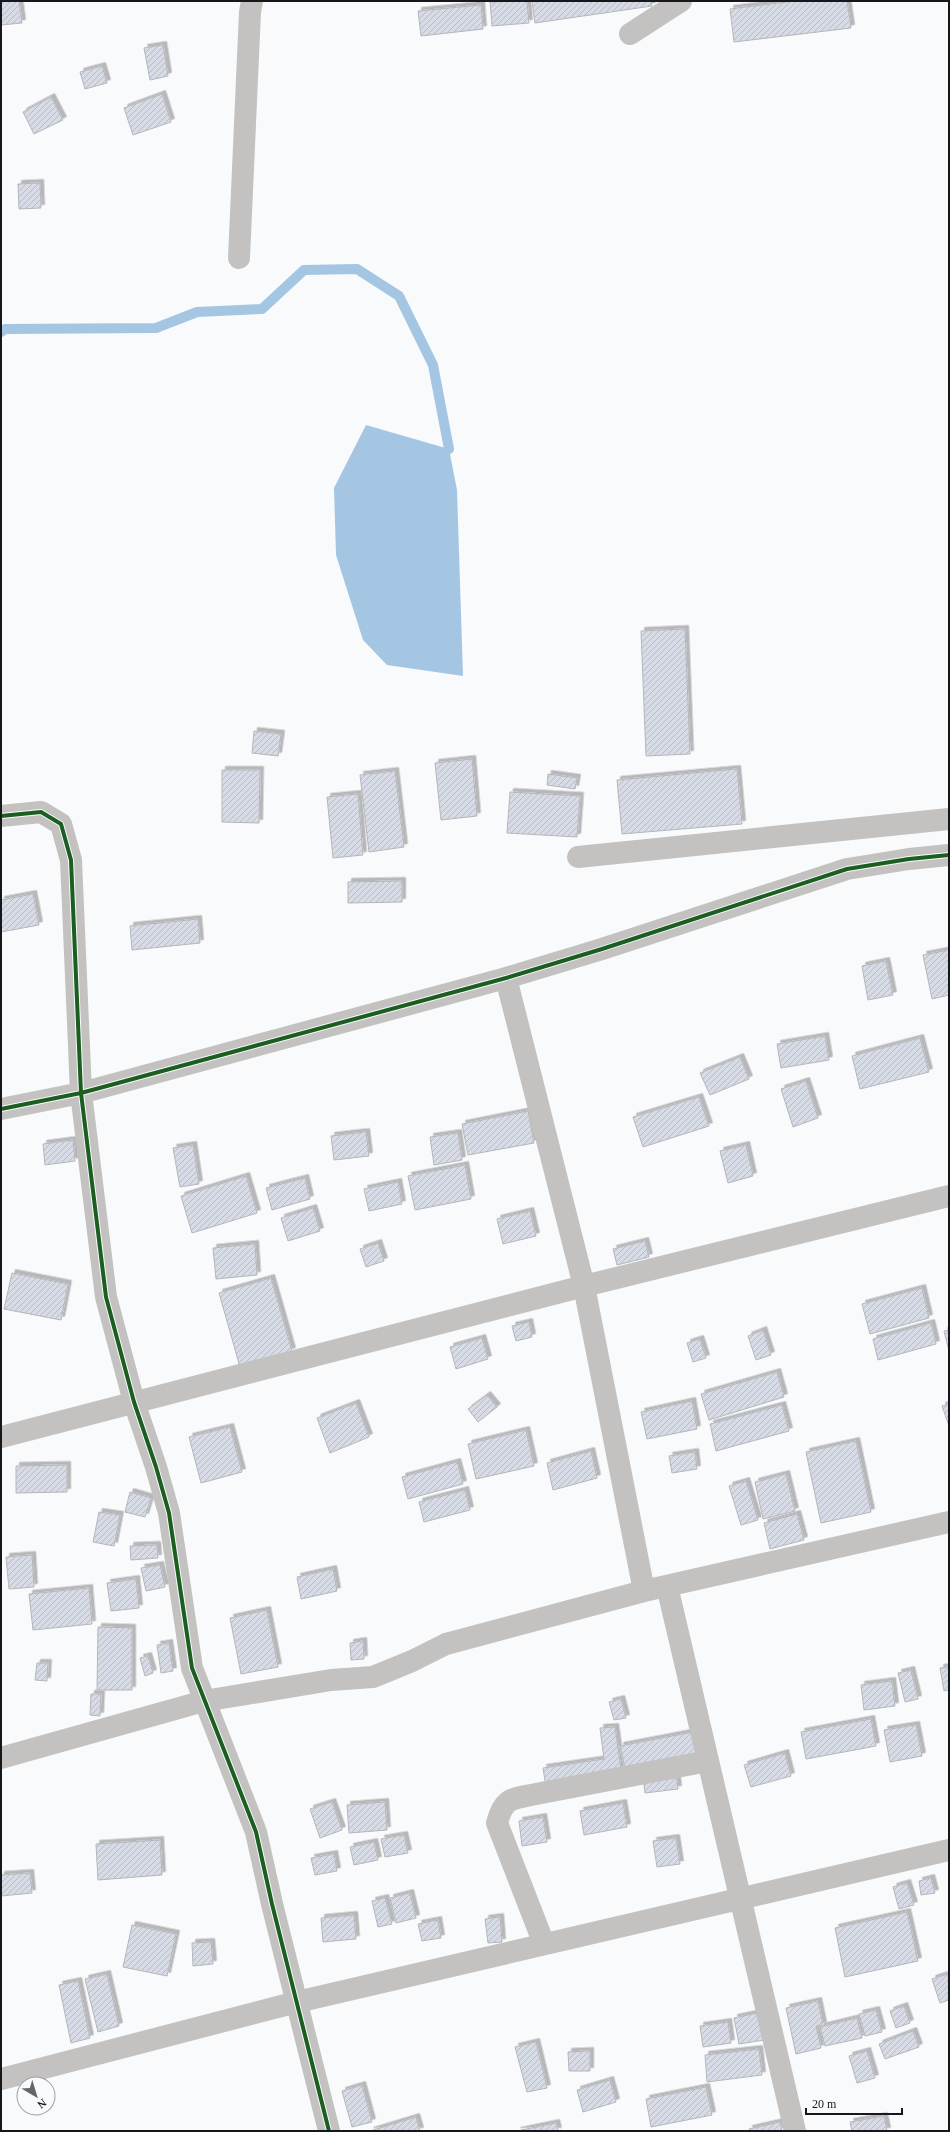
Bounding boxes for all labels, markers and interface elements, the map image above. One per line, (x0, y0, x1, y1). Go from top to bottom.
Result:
north arrow (16, 2076, 56, 2116)
scale bar (806, 2090, 902, 2116)
text: N (35, 2097, 49, 2111)
text: 20 m (812, 2097, 837, 2111)

